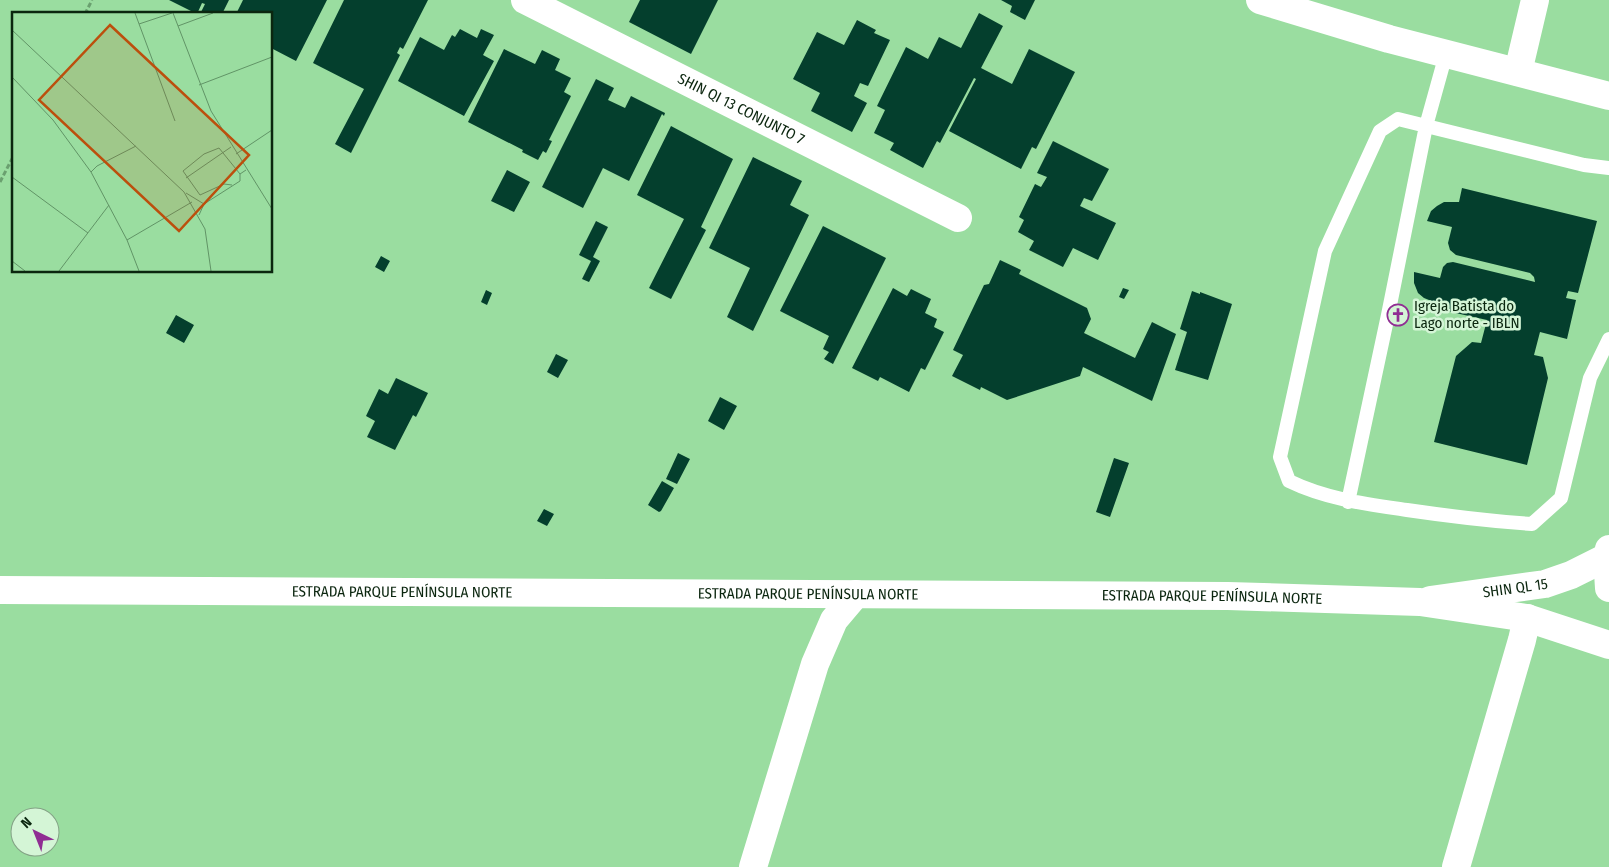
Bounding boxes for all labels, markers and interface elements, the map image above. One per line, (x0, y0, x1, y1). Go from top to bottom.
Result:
inset map (12, 12, 272, 272)
street label: SHIN QI 13 CONJUNTO 7 (675, 69, 808, 148)
place label: Igreja Batista do Lago norte - IBLN (1414, 297, 1520, 332)
church icon: Igreja Batista do Lago norte - IBLN (1386, 303, 1410, 327)
street label: SHIN QL 15 (1482, 575, 1549, 602)
street label: ESTRADA PARQUE PENÍNSULA NORTE (292, 582, 512, 602)
street label: ESTRADA PARQUE PENÍNSULA NORTE (698, 584, 918, 603)
street label: ESTRADA PARQUE PENÍNSULA NORTE (1102, 586, 1323, 608)
north arrow (10, 807, 60, 857)
text: N (18, 814, 35, 832)

